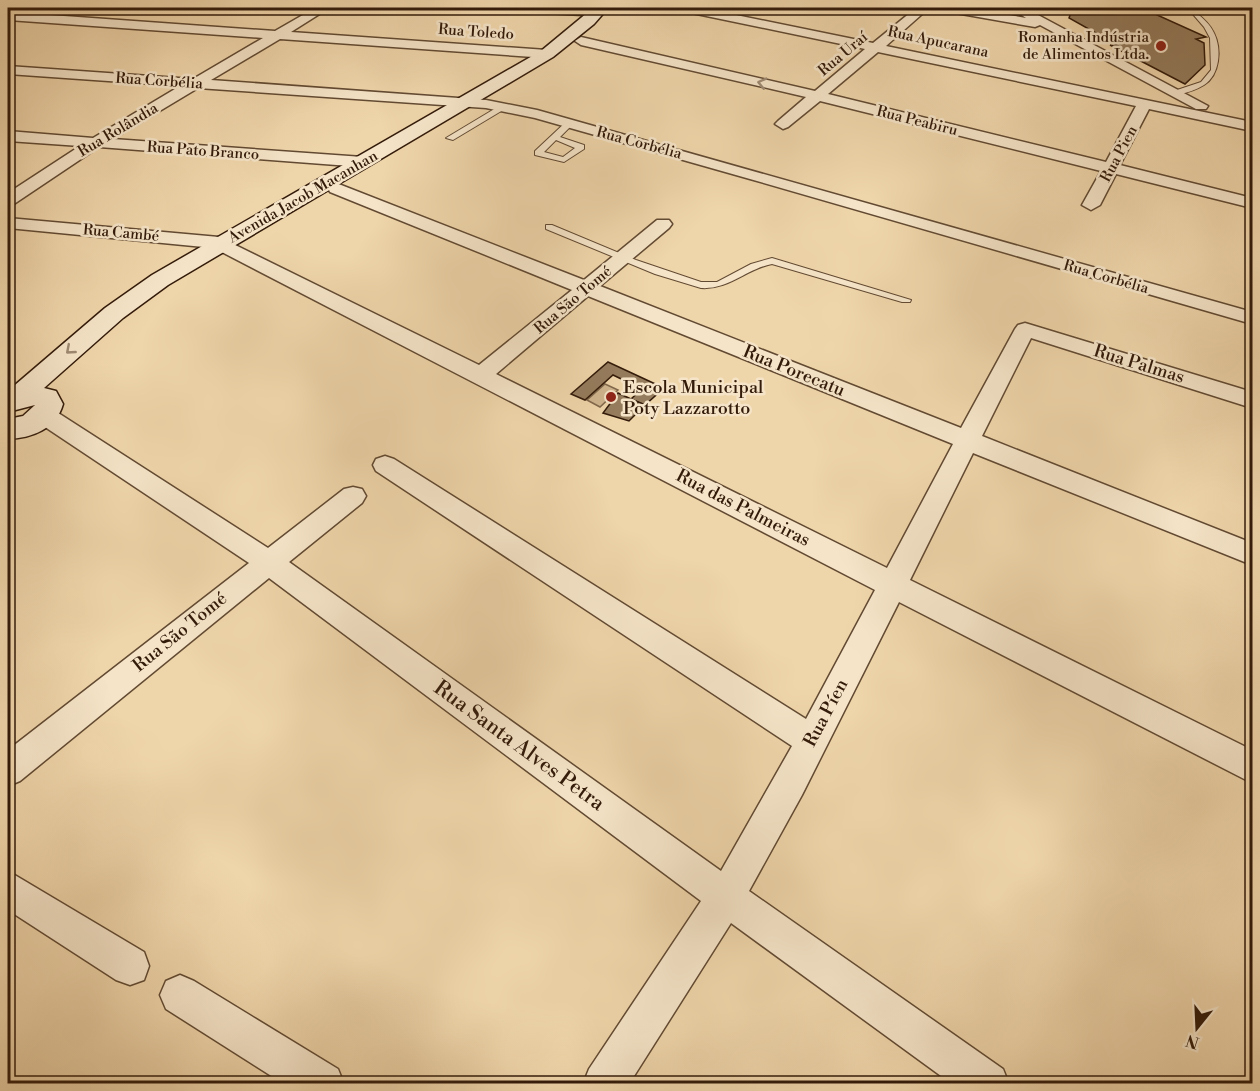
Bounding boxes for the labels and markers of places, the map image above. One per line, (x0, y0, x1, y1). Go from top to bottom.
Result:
place label: Romanha Indústria de Alimentos Ltda. (1018, 28, 1149, 64)
marker: Romanha Indústria de Alimentos Ltda. (1154, 39, 1168, 53)
place label: Escola Municipal Poty Lazzarotto (623, 376, 764, 420)
marker: Escola Municipal Poty Lazzarotto (604, 390, 618, 404)

